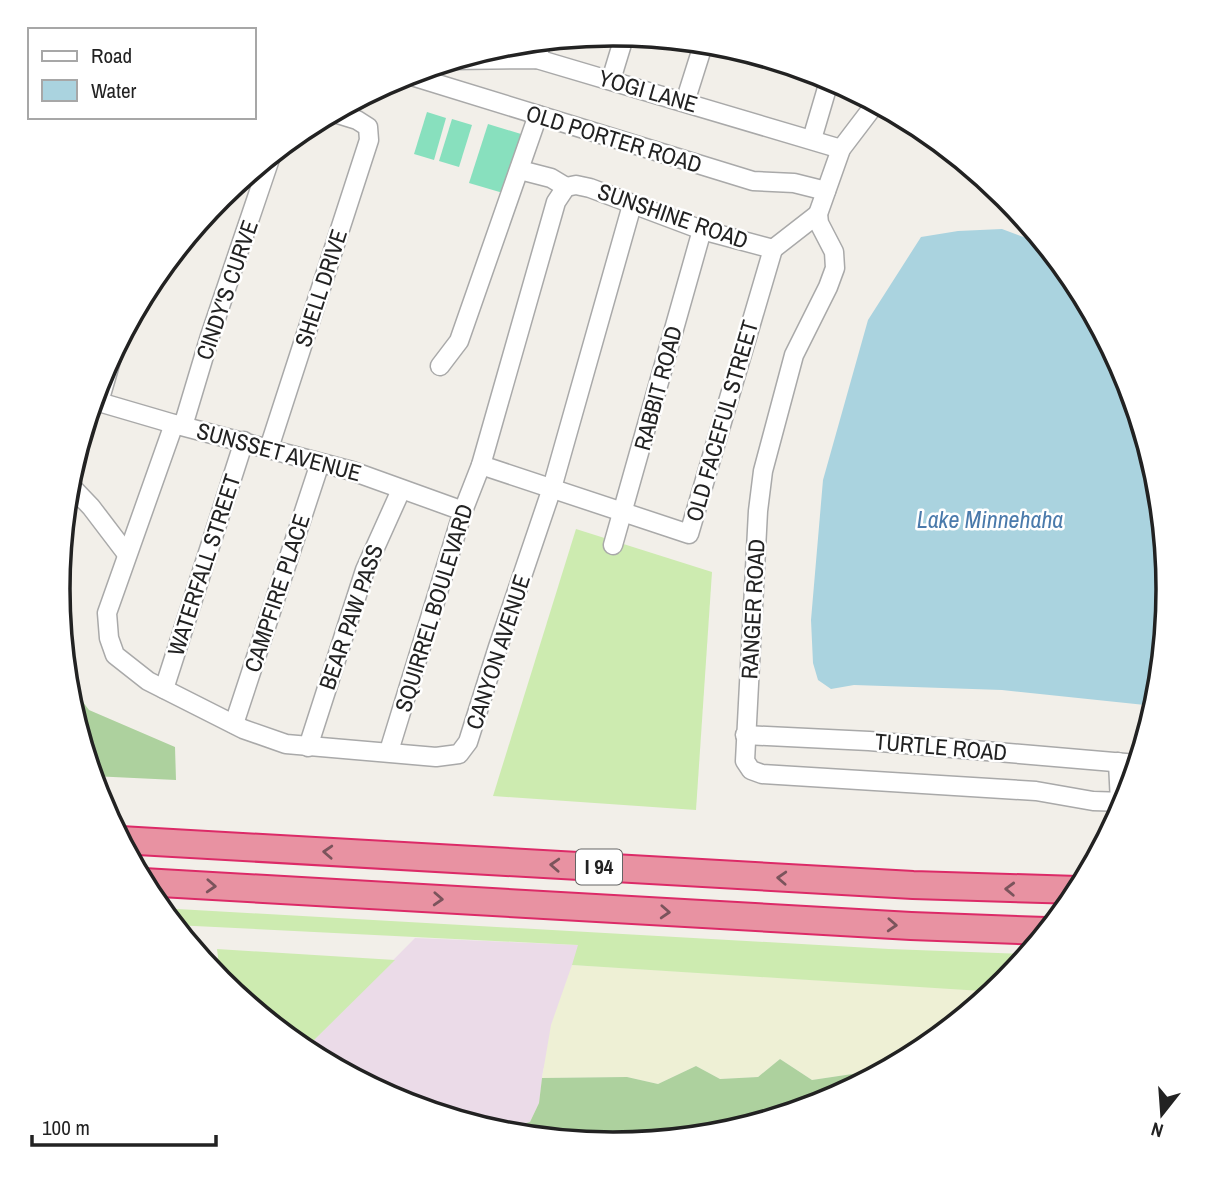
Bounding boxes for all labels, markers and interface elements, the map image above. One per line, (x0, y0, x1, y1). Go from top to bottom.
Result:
legend (28, 28, 256, 119)
text: Road (91, 41, 132, 70)
street label: YOGI LANE (595, 62, 701, 119)
text: Water (91, 76, 137, 105)
street label: OLD PORTER ROAD (523, 97, 706, 180)
street label: SUNSHINE ROAD (594, 175, 753, 256)
street label: CINDY'S CURVE (188, 216, 265, 364)
street label: SHELL DRIVE (287, 225, 354, 351)
street label: OLD FACEFUL STREET (678, 316, 765, 525)
street label: RABBIT ROAD (626, 322, 689, 453)
street label: SUNSSET AVENUE (193, 415, 365, 488)
street label: WATERFALL STREET (160, 470, 248, 660)
street label: SQUIRREL BOULEVARD (387, 500, 480, 716)
water label: Lake Minnehaha (917, 503, 1063, 535)
street label: CAMPFIRE PLACE (236, 510, 317, 676)
street label: RANGER ROAD (733, 538, 772, 680)
street label: BEAR PAW PASS (311, 540, 390, 694)
street label: CANYON AVENUE (458, 570, 537, 733)
street label: TURTLE ROAD (874, 725, 1009, 768)
one-way arrow (322, 844, 333, 859)
road number: I 94 (576, 850, 622, 884)
one-way arrow (549, 857, 560, 872)
one-way arrow (777, 870, 788, 885)
one-way arrow (206, 878, 217, 893)
one-way arrow (1004, 882, 1015, 897)
one-way arrow (433, 891, 444, 906)
one-way arrow (660, 904, 671, 919)
one-way arrow (887, 917, 898, 932)
north arrow (1127, 1079, 1197, 1149)
scale bar (32, 1104, 215, 1148)
text: 100 m (42, 1113, 90, 1142)
text: N (1148, 1116, 1166, 1144)

